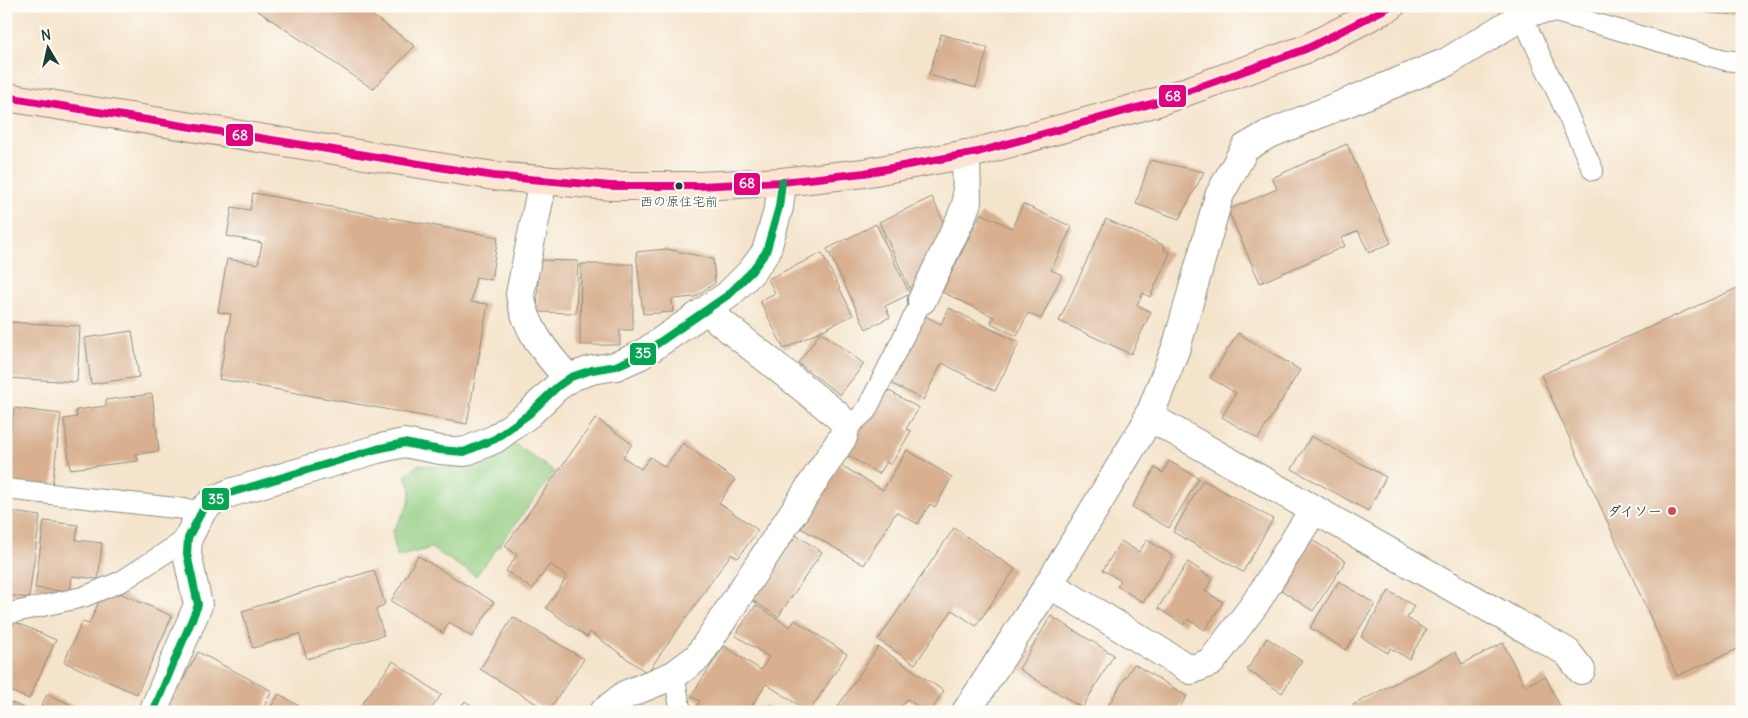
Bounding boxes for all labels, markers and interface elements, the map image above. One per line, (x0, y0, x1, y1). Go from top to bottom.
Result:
north arrow (22, 22, 72, 72)
text: N (40, 26, 52, 45)
line badge: 68 (1158, 84, 1187, 108)
text: 68 (1165, 87, 1181, 105)
line badge: 68 (225, 123, 254, 147)
text: 68 (232, 126, 248, 144)
line badge: 68 (733, 172, 761, 196)
text: 68 (739, 174, 755, 192)
marker: 西の原住宅前 (674, 181, 684, 191)
place label: 西の原住宅前 (640, 193, 718, 210)
line badge: 35 (629, 342, 657, 366)
text: 35 (635, 344, 651, 362)
line badge: 35 (201, 487, 230, 511)
text: 35 (208, 490, 224, 508)
place label: ダイソー (1607, 502, 1662, 520)
marker: ダイソー (1666, 505, 1678, 517)

